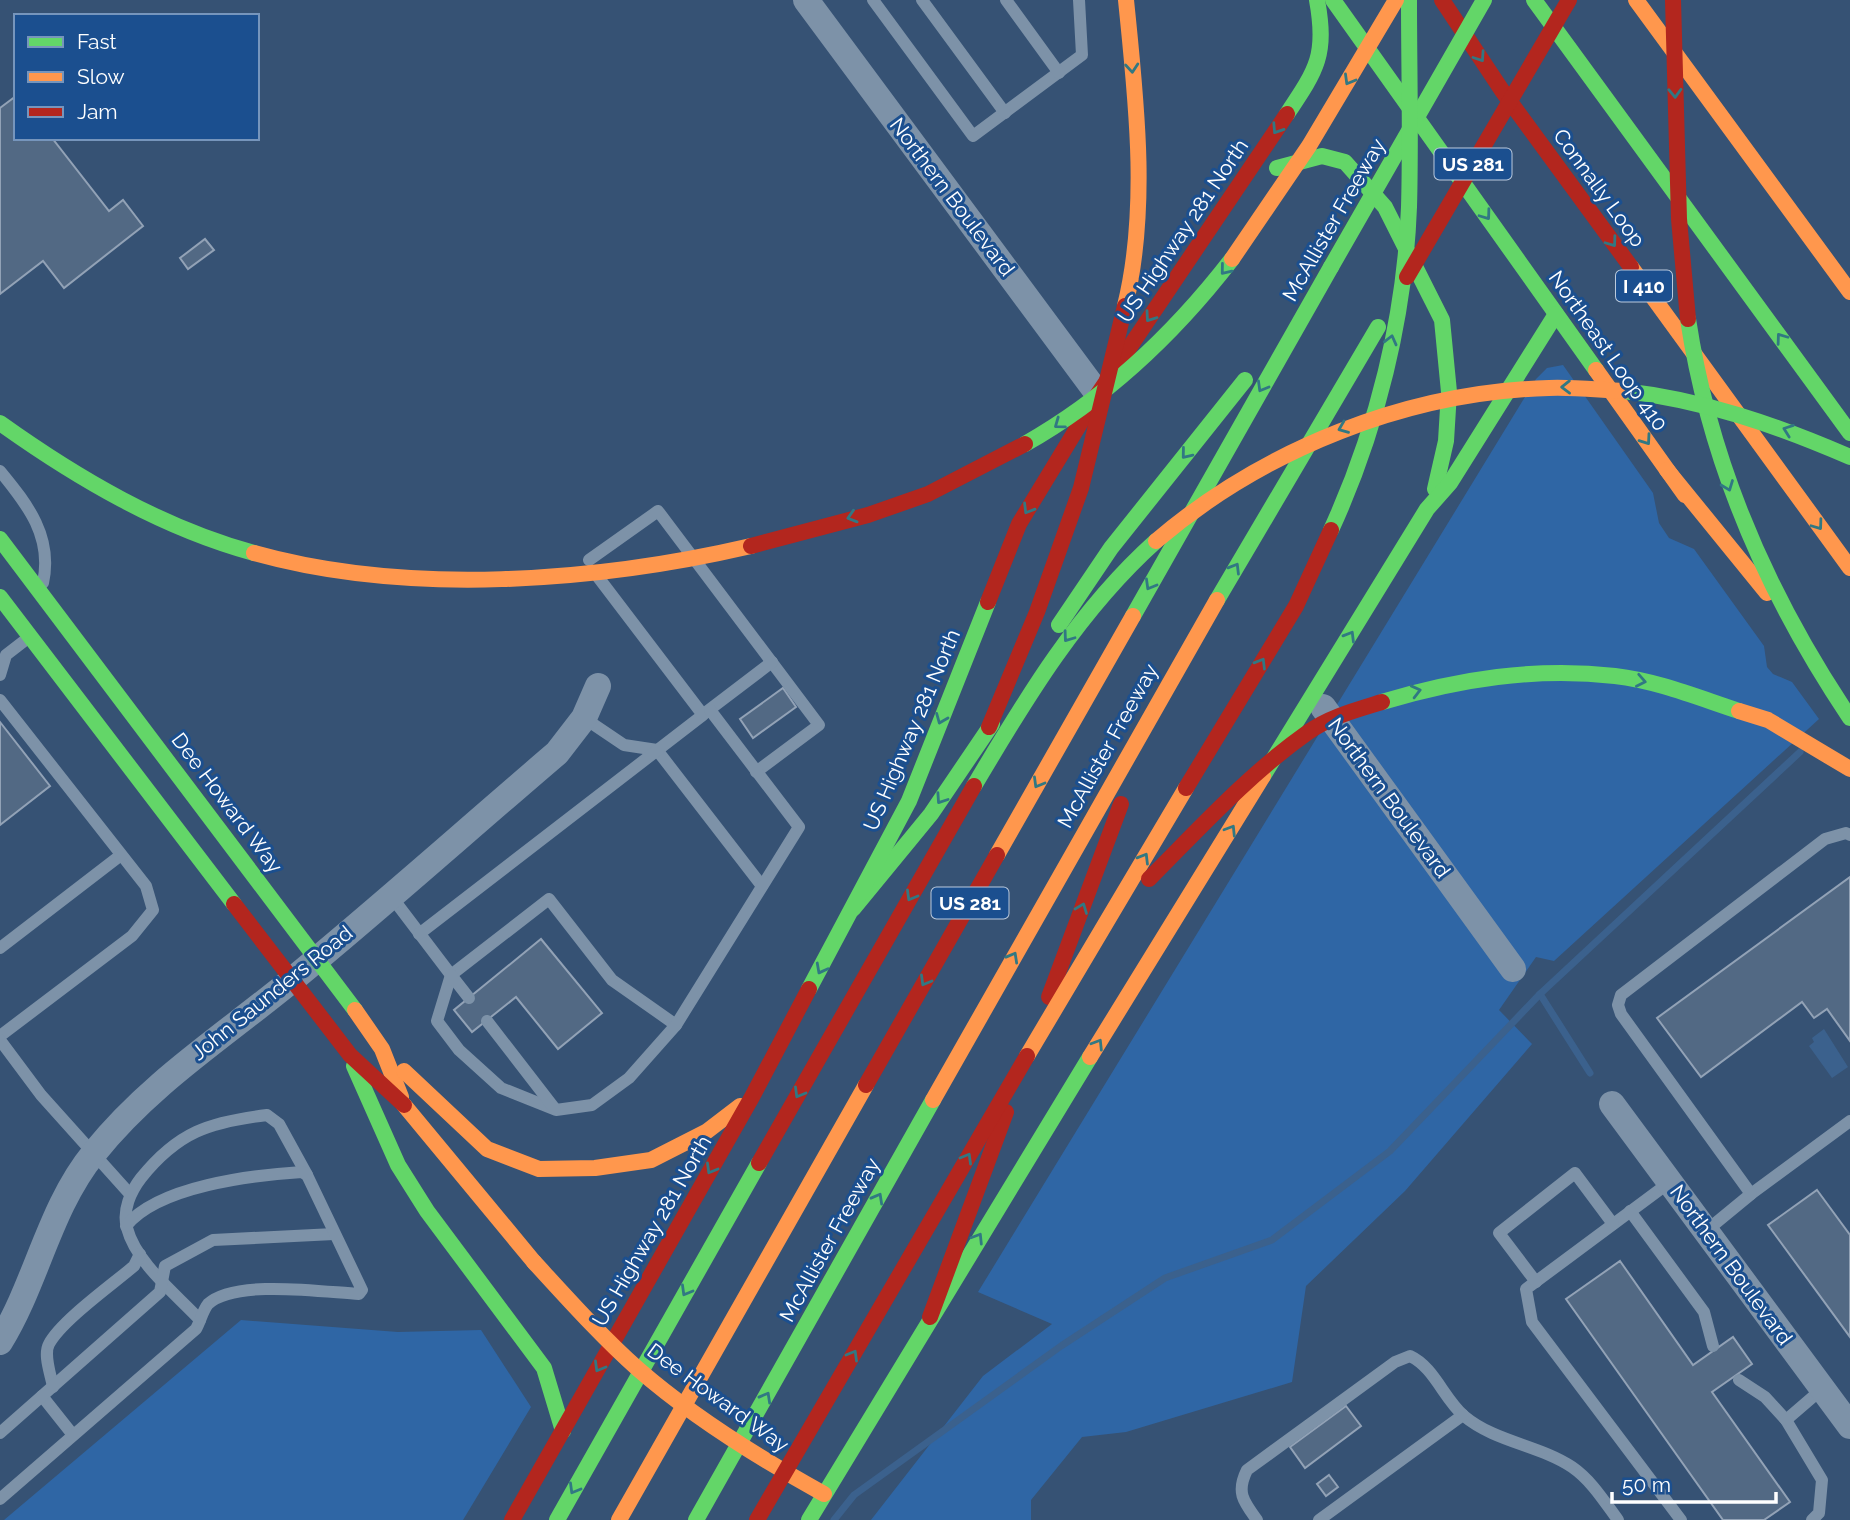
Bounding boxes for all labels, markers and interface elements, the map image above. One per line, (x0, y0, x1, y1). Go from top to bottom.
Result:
legend (14, 14, 259, 140)
text: Fast (77, 29, 117, 54)
one-way arrow (1472, 49, 1484, 62)
one-way arrow (1125, 62, 1140, 74)
text: Slow (77, 64, 125, 89)
one-way arrow (1344, 72, 1357, 85)
one-way arrow (1668, 87, 1683, 98)
text: Jam (77, 99, 118, 124)
street label: Northern Boulevard (885, 113, 1020, 281)
one-way arrow (1273, 121, 1286, 134)
street label: Connally Loop (1548, 124, 1651, 252)
street label: US Highway 281 North (1112, 134, 1253, 327)
street label: McAllister Freeway (1277, 134, 1390, 306)
road number: US 281 (1434, 148, 1512, 180)
one-way arrow (1478, 207, 1490, 220)
one-way arrow (1604, 234, 1617, 247)
one-way arrow (1221, 262, 1233, 275)
street label: Northeast Loop 410 (1544, 266, 1673, 436)
road number: I 410 (1616, 270, 1672, 302)
one-way arrow (1145, 310, 1158, 323)
one-way arrow (1383, 334, 1397, 346)
one-way arrow (1777, 334, 1789, 346)
one-way arrow (1560, 379, 1570, 395)
one-way arrow (1257, 380, 1270, 393)
one-way arrow (1054, 416, 1066, 428)
one-way arrow (1338, 420, 1350, 434)
one-way arrow (1782, 424, 1794, 438)
one-way arrow (1638, 432, 1651, 445)
one-way arrow (1182, 446, 1195, 458)
one-way arrow (1720, 480, 1734, 492)
one-way arrow (1024, 502, 1037, 515)
one-way arrow (847, 509, 859, 524)
one-way arrow (1810, 517, 1823, 530)
one-way arrow (1227, 563, 1240, 576)
one-way arrow (1145, 578, 1158, 590)
street label: US Highway 281 North (858, 625, 965, 834)
one-way arrow (1064, 629, 1077, 642)
one-way arrow (1342, 631, 1355, 644)
one-way arrow (1253, 658, 1266, 671)
street label: McAllister Freeway (1052, 659, 1163, 832)
one-way arrow (1635, 672, 1647, 687)
one-way arrow (1409, 685, 1421, 699)
one-way arrow (936, 713, 950, 725)
street label: Northern Boulevard (1323, 713, 1456, 883)
street label: Dee Howard Way (167, 728, 288, 878)
one-way arrow (1033, 776, 1046, 788)
one-way arrow (937, 791, 949, 804)
one-way arrow (1222, 825, 1235, 838)
one-way arrow (1136, 853, 1149, 866)
one-way arrow (906, 888, 919, 901)
road number: US 281 (932, 888, 1009, 918)
one-way arrow (1074, 903, 1088, 915)
street label: John Saunders Road (186, 920, 357, 1065)
one-way arrow (1005, 952, 1018, 965)
one-way arrow (816, 962, 829, 975)
one-way arrow (920, 973, 933, 986)
one-way arrow (1090, 1039, 1103, 1052)
one-way arrow (794, 1086, 807, 1099)
street label: US Highway 281 North (587, 1131, 716, 1331)
street label: McAllister Freeway (774, 1153, 885, 1326)
one-way arrow (959, 1153, 972, 1166)
one-way arrow (706, 1161, 719, 1174)
street label: Northern Boulevard (1665, 1180, 1798, 1350)
one-way arrow (870, 1193, 883, 1206)
one-way arrow (970, 1232, 983, 1245)
one-way arrow (681, 1284, 694, 1297)
street label: Dee Howard Way (643, 1338, 794, 1457)
one-way arrow (845, 1350, 858, 1362)
one-way arrow (594, 1359, 607, 1372)
one-way arrow (758, 1391, 771, 1404)
scale bar (1612, 1460, 1776, 1504)
text: 50 m (1622, 1472, 1671, 1497)
one-way arrow (569, 1482, 582, 1495)

